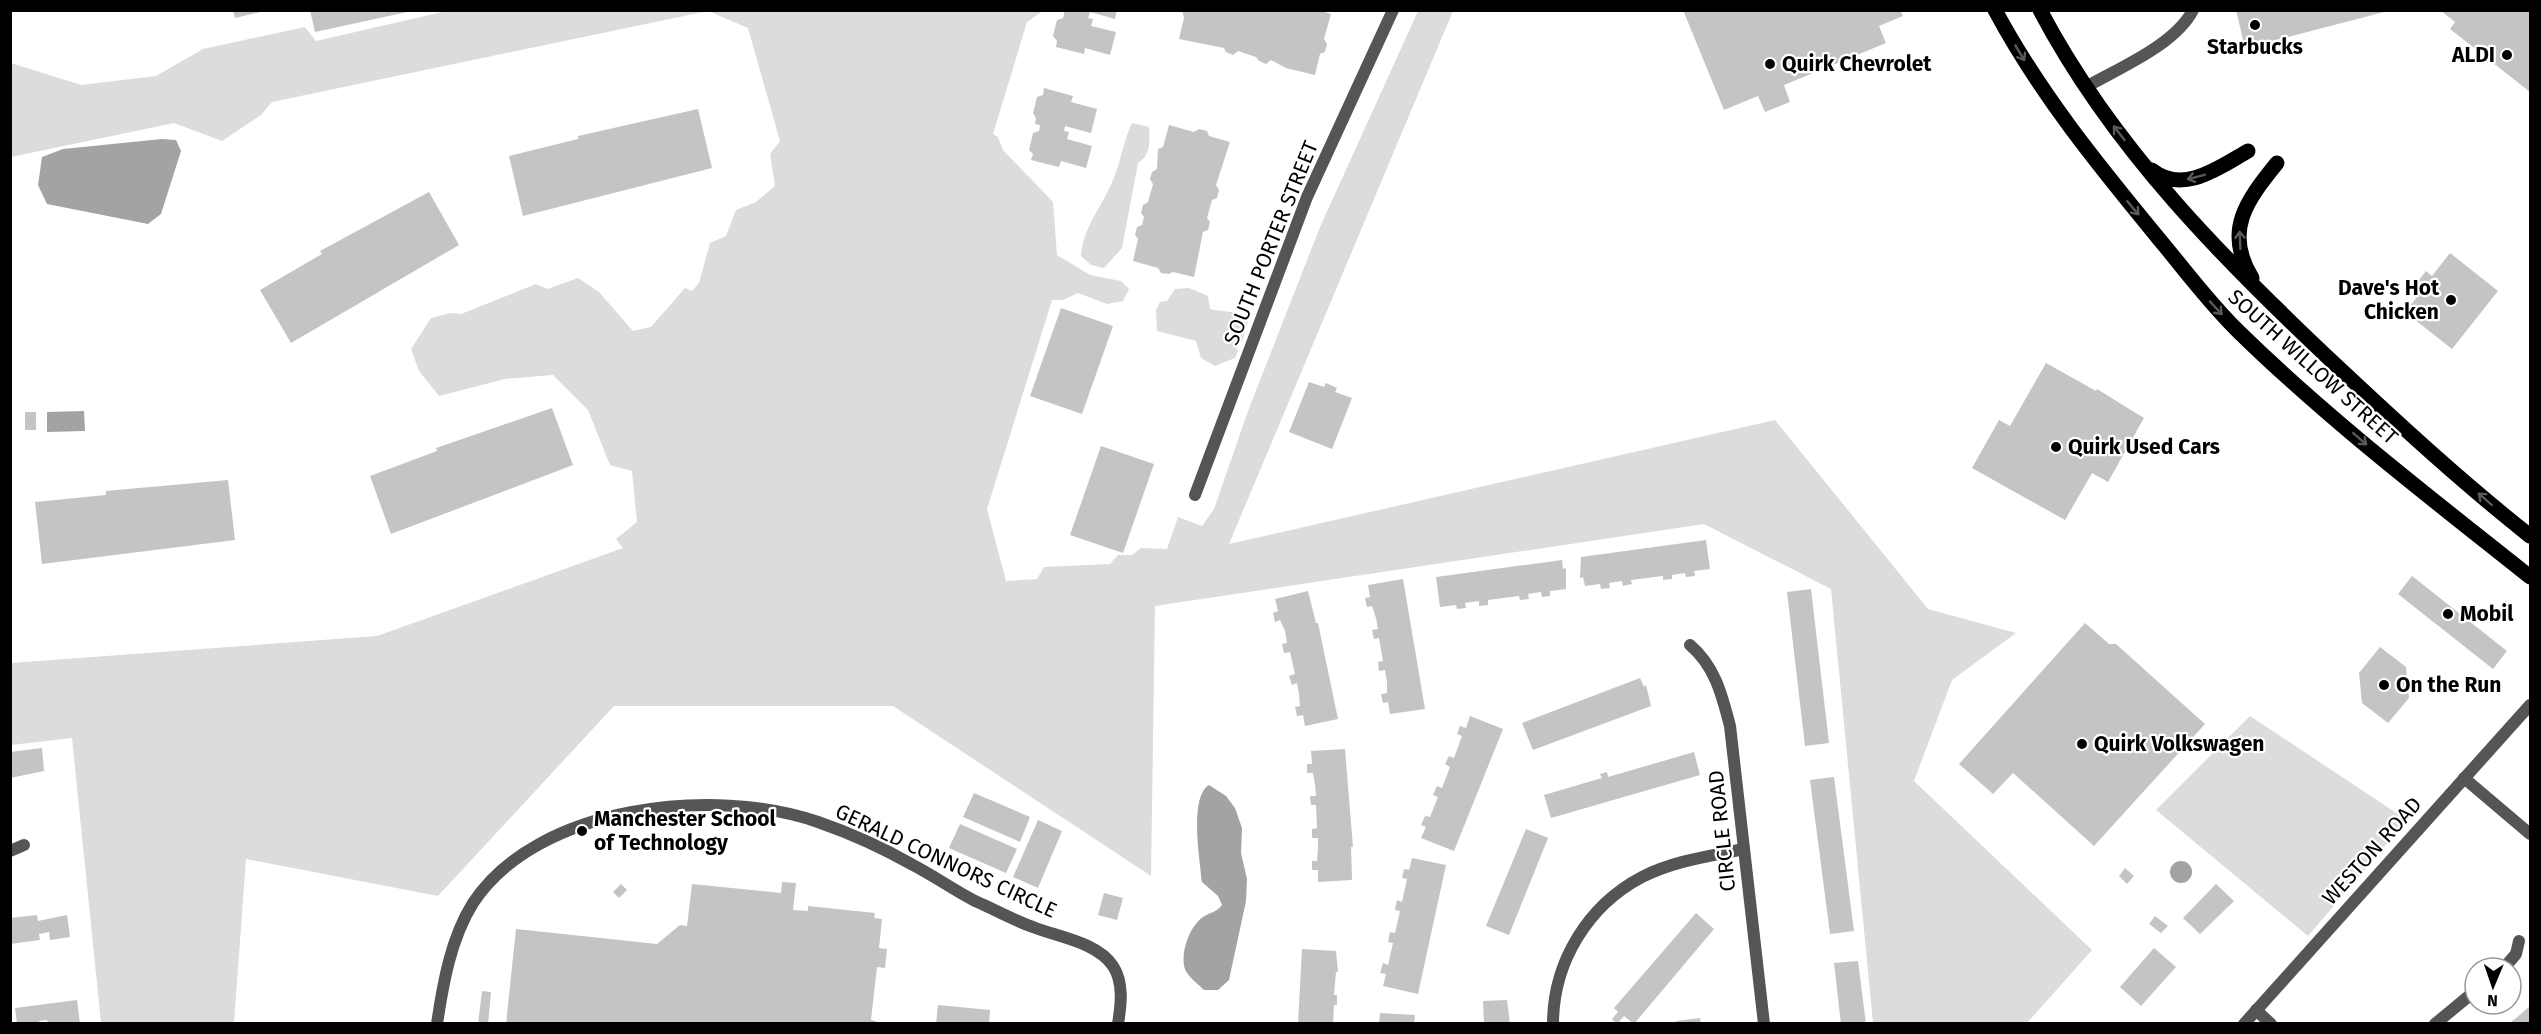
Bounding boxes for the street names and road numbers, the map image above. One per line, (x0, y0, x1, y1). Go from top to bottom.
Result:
street label: SOUTH PORTER STREET (1218, 137, 1324, 349)
street label: SOUTH WILLOW STREET (2223, 284, 2403, 450)
street label: CIRCLE ROAD (1703, 769, 1741, 893)
street label: WESTON ROAD (2317, 792, 2427, 910)
street label: GERALD CONNORS CIRCLE (831, 798, 1061, 924)

